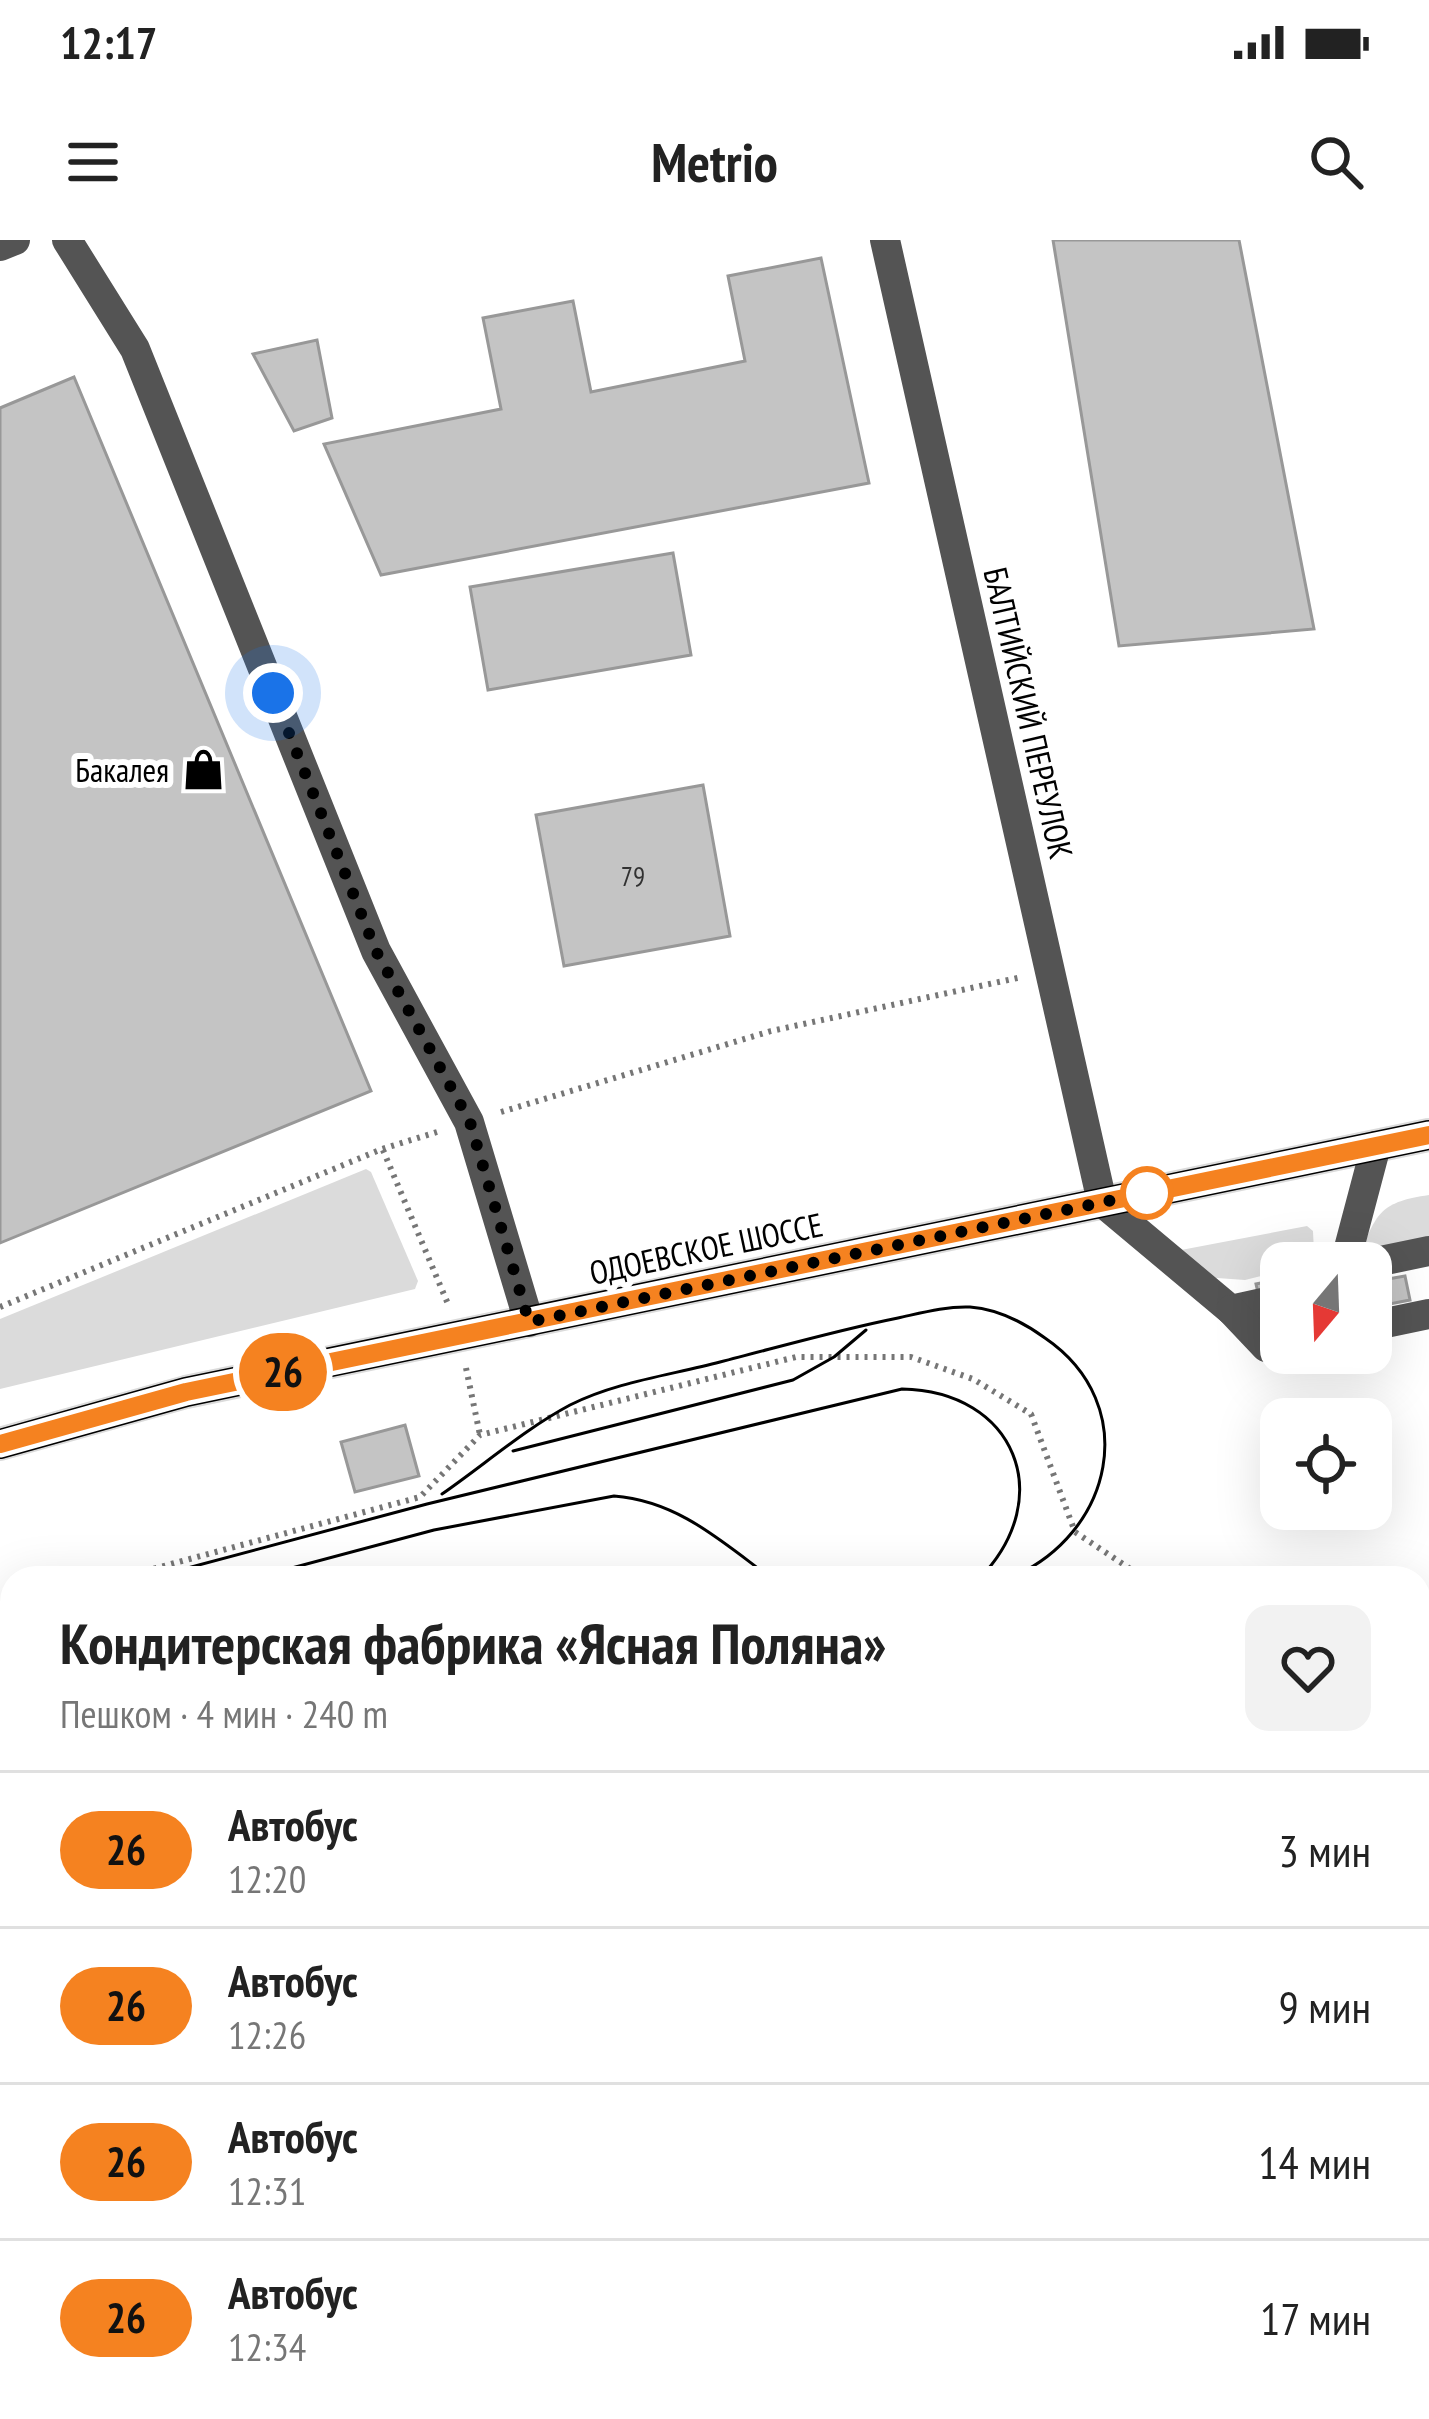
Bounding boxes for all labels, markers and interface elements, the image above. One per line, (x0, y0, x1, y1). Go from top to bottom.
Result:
text: 12:17 (60, 13, 157, 71)
text: Metrio (651, 127, 778, 197)
icon: menu (60, 129, 126, 195)
icon: search (1303, 129, 1369, 195)
street label: БАЛТИЙСКИЙ ПЕРЕУЛОК (975, 563, 1083, 863)
your location (243, 663, 303, 723)
shop icon: Бакалея (180, 746, 226, 792)
place label: Бакалея (75, 748, 169, 791)
house number: 79 (621, 859, 645, 893)
unlabelled marker (1122, 1168, 1172, 1218)
street label: ОДОЕВСКОЕ ШОССЕ (585, 1202, 827, 1294)
north arrow (1260, 1242, 1392, 1374)
map controls (1260, 1242, 1392, 1530)
line badge: 26 (229, 1333, 337, 1411)
text: 26 (263, 1344, 303, 1399)
button: locate (1260, 1398, 1392, 1530)
button: heart (1245, 1605, 1371, 1731)
text: Кондитерская фабрика «Ясная Поляна» (60, 1606, 886, 1680)
text: Пешком · 4 мин · 240 m (60, 1688, 388, 1739)
text: Автобус (228, 1795, 358, 1853)
text: 3 мин (1278, 1821, 1371, 1879)
text: 26 (106, 1822, 146, 1877)
text: 12:20 (228, 1853, 306, 1904)
text: Автобус (228, 1951, 358, 2009)
text: 9 мин (1278, 1977, 1371, 2035)
text: 26 (106, 1978, 146, 2033)
text: 12:26 (228, 2009, 306, 2060)
text: Автобус (228, 2107, 358, 2165)
text: 14 мин (1258, 2133, 1371, 2191)
text: 26 (106, 2134, 146, 2189)
text: 12:31 (228, 2165, 306, 2216)
text: Автобус (228, 2263, 358, 2321)
text: 17 мин (1260, 2289, 1371, 2347)
text: 26 (106, 2290, 146, 2345)
text: 12:34 (228, 2321, 306, 2372)

